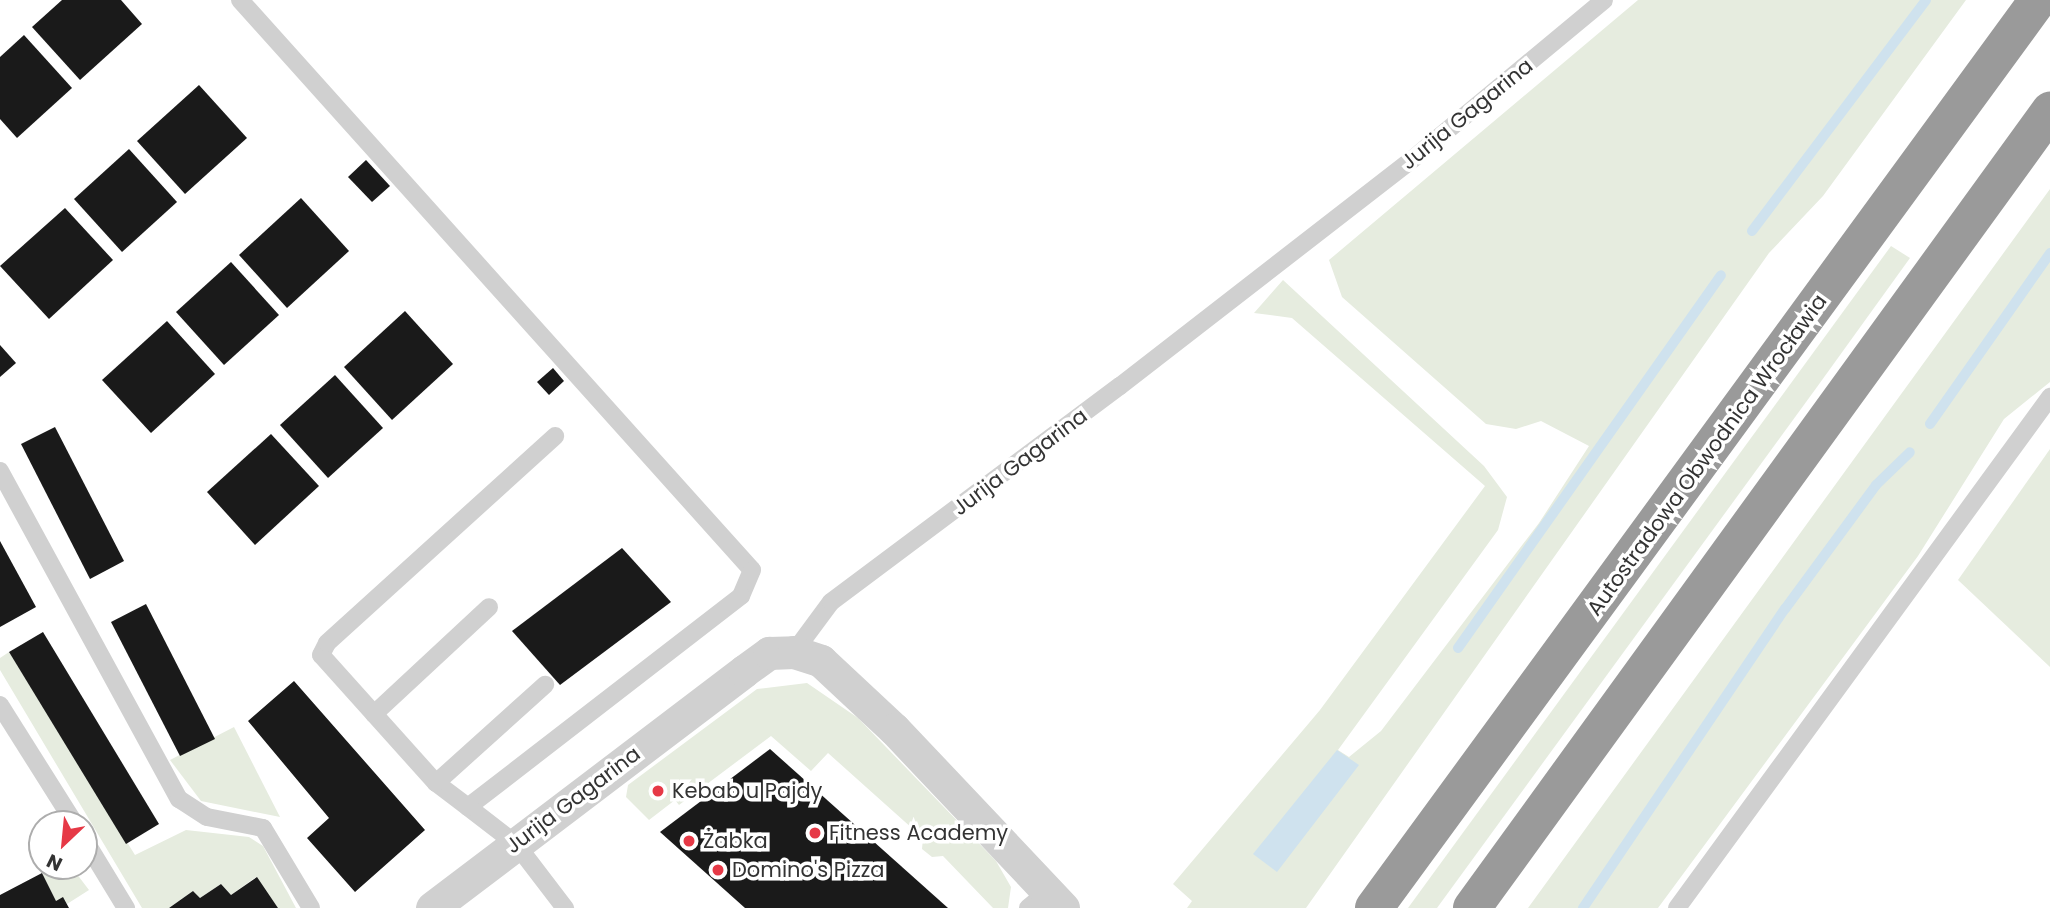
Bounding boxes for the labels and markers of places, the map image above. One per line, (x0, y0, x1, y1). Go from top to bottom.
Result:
place label: Kebab u Pajdy (672, 778, 822, 804)
marker: Kebab u Pajdy (650, 783, 666, 799)
place label: Fitness Academy (829, 820, 1008, 846)
marker: Fitness Academy (807, 825, 823, 841)
place label: Żabka (703, 828, 768, 854)
marker: Żabka (681, 833, 697, 849)
place label: Domino's Pizza (732, 857, 885, 883)
marker: Domino's Pizza (710, 862, 726, 878)

